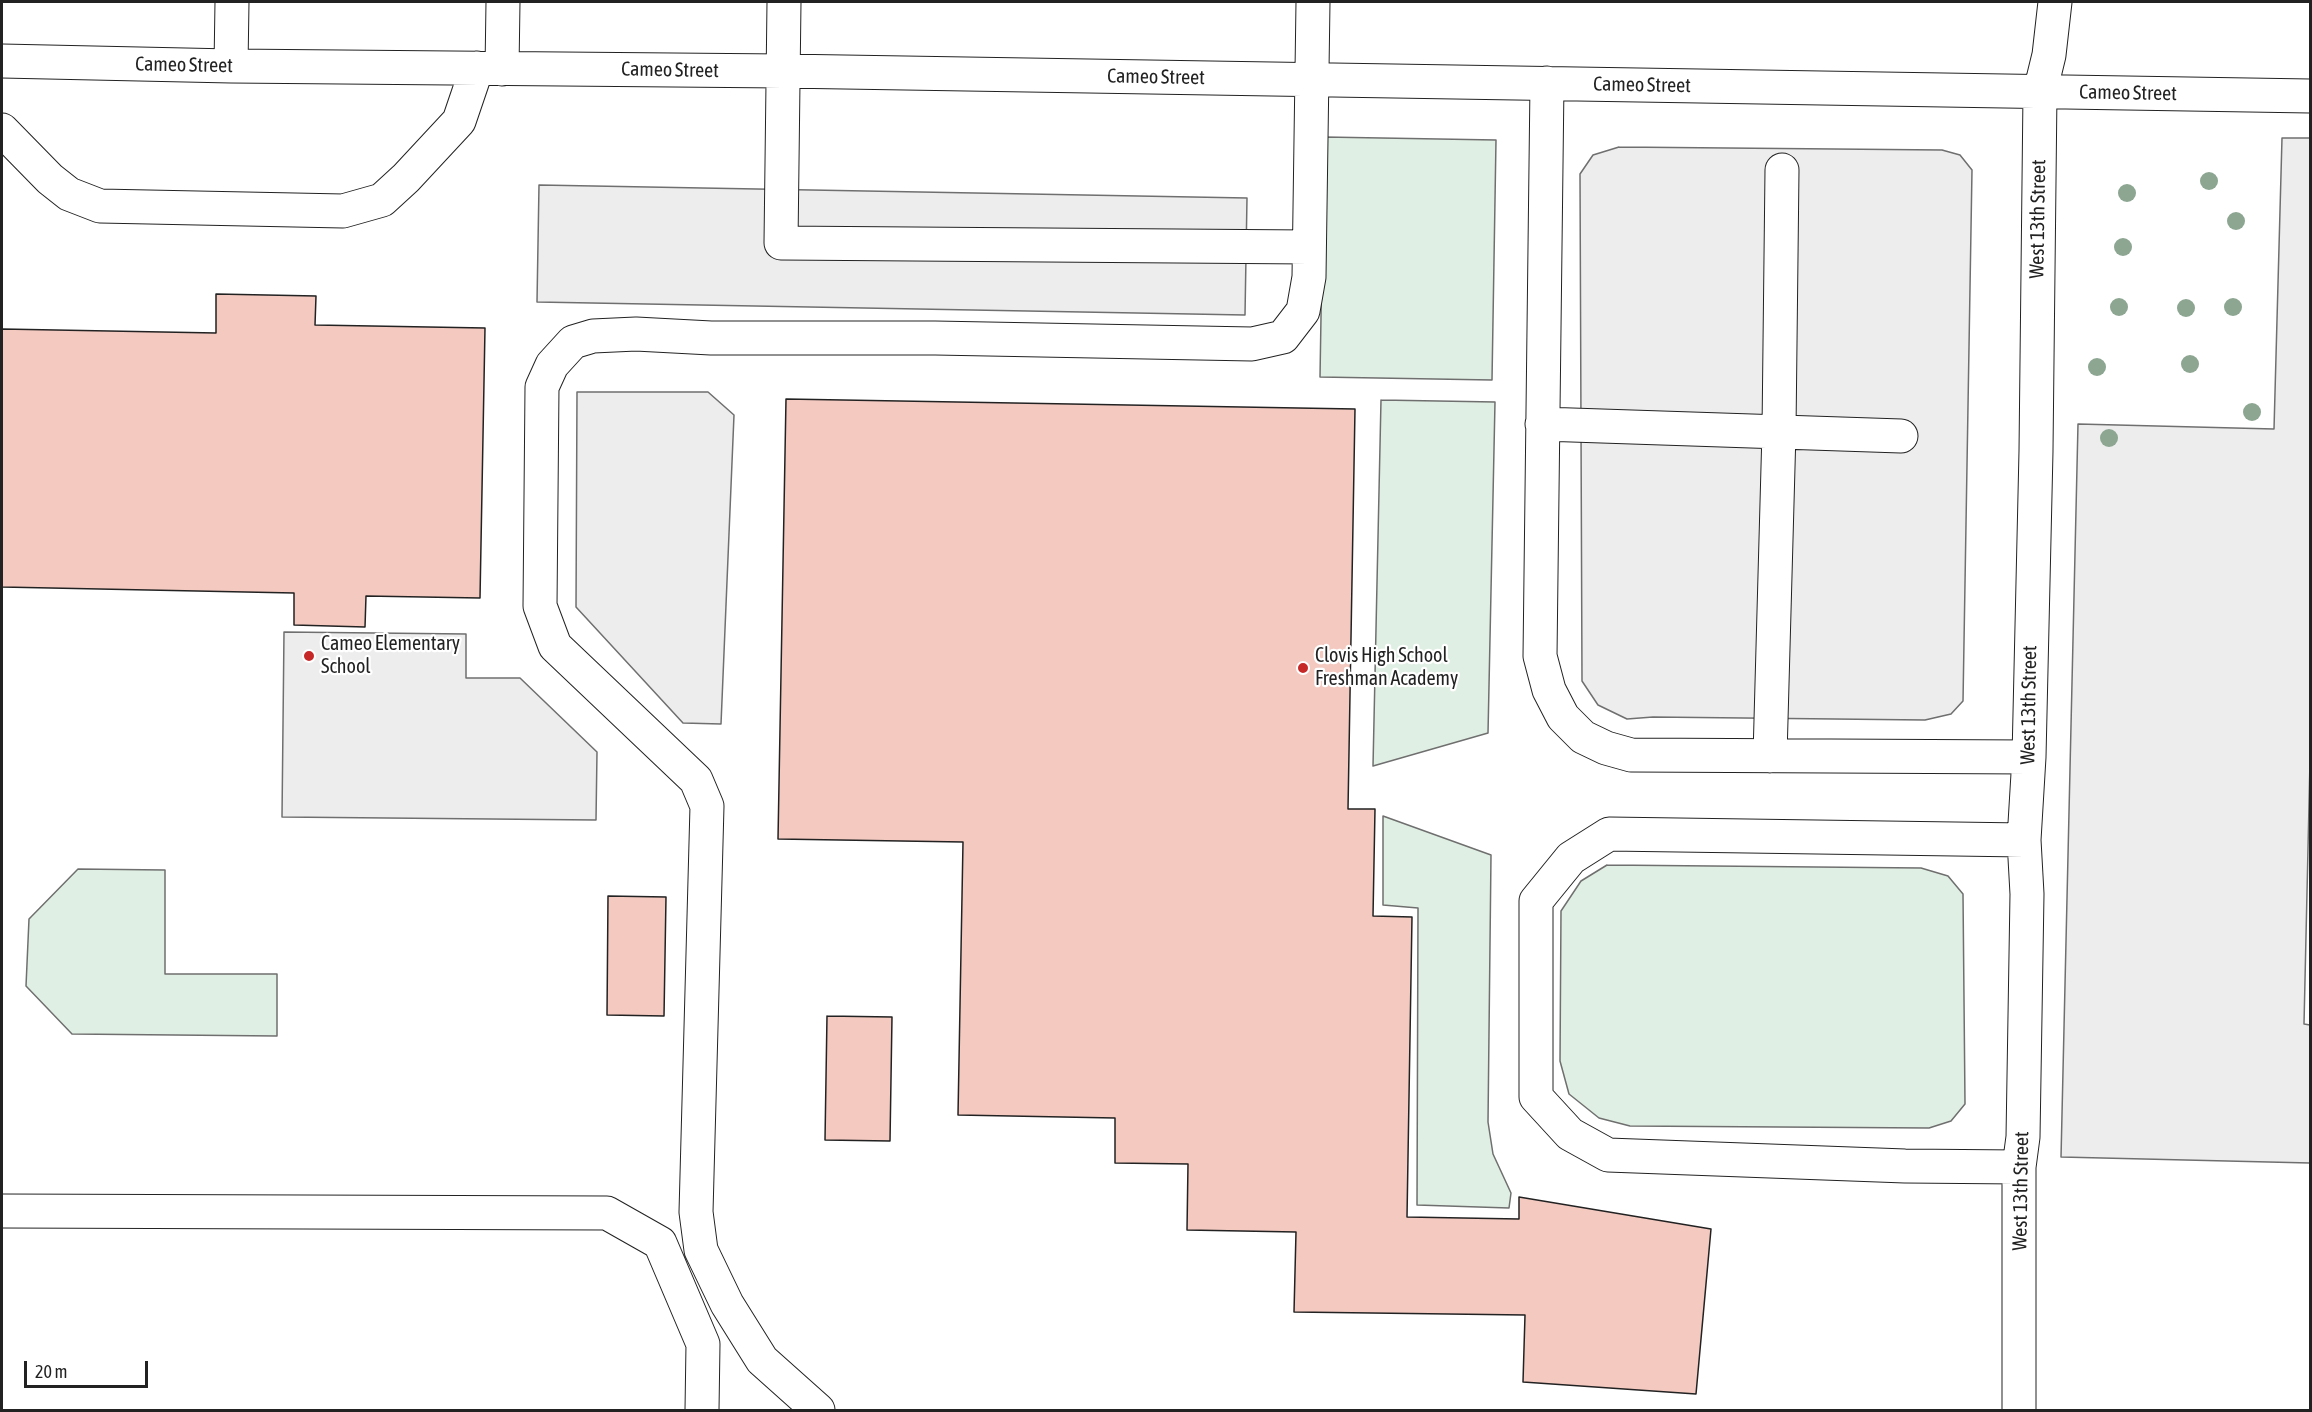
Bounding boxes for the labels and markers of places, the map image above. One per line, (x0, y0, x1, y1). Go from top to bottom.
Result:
place label: Cameo Elementary School (321, 632, 460, 679)
place label: Clovis High School Freshman Academy (1315, 644, 1458, 691)
marker: Cameo Elementary School (302, 649, 316, 663)
marker: Clovis High School Freshman Academy (1296, 661, 1310, 675)

